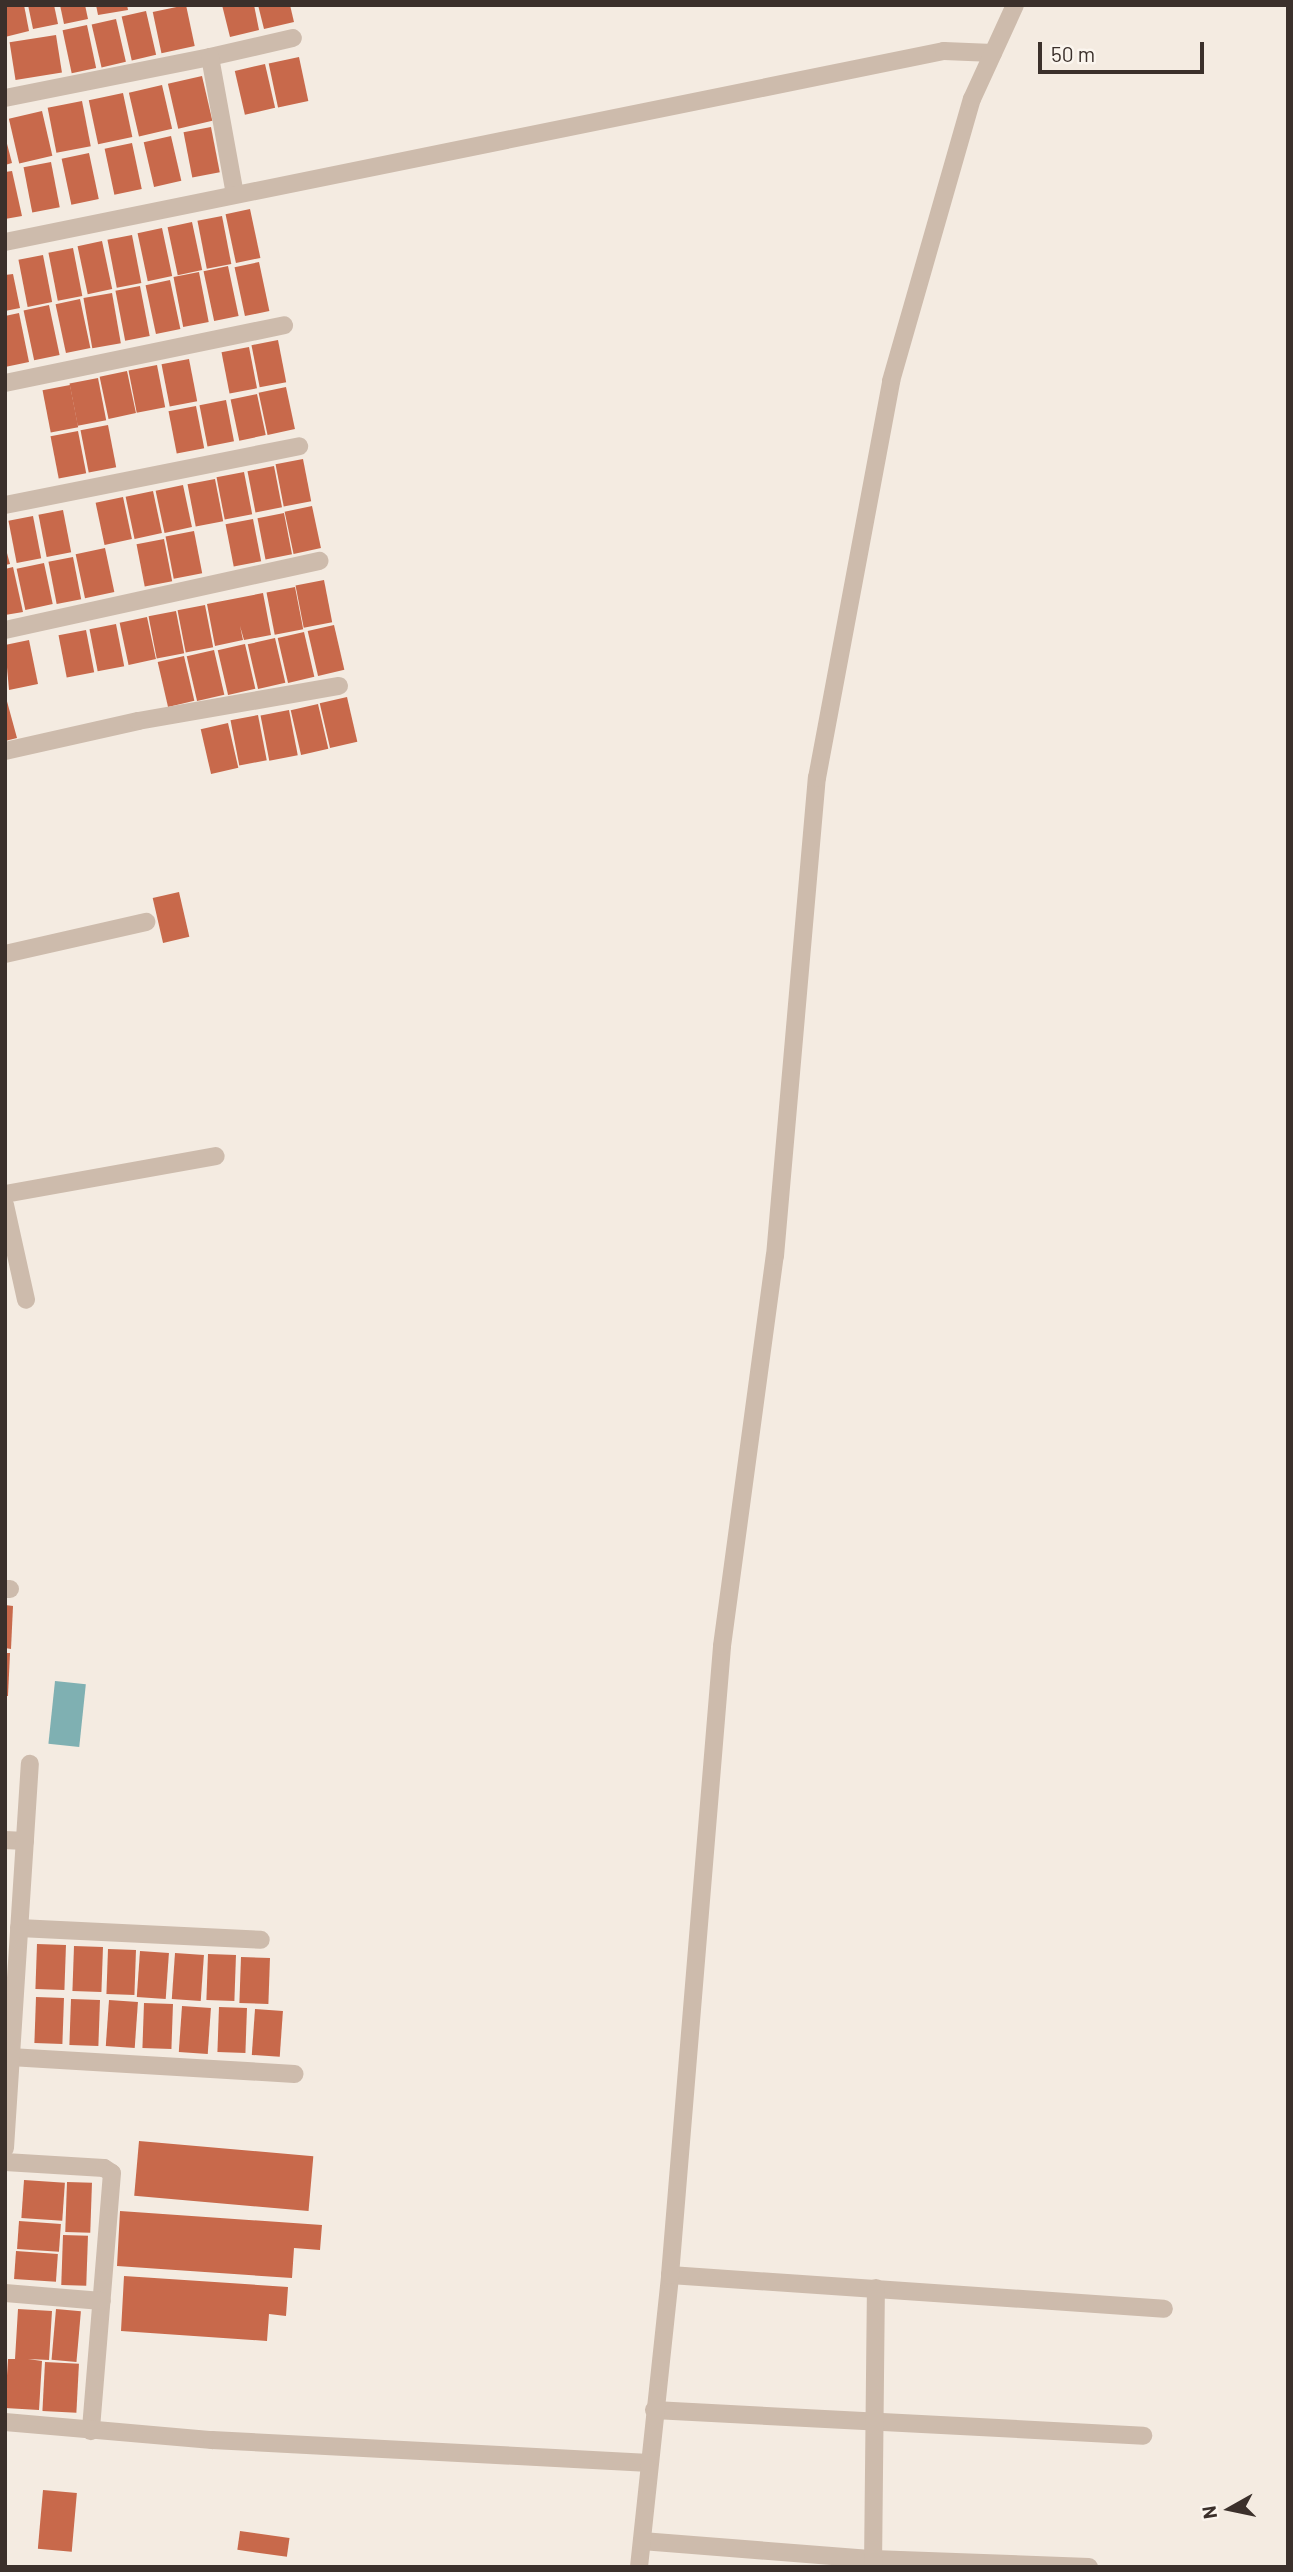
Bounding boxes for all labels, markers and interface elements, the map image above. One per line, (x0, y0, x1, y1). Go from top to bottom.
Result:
scale bar (1041, 28, 1207, 72)
text: 50 m (1051, 41, 1095, 66)
north arrow (1195, 2474, 1265, 2544)
text: N (1196, 2504, 1221, 2520)

